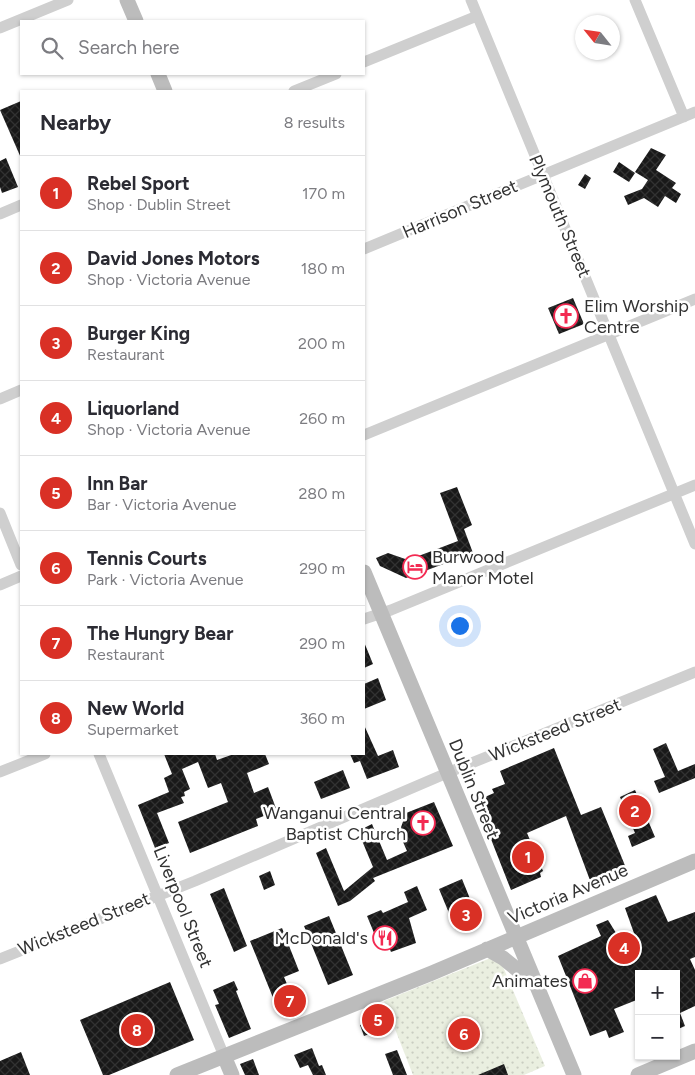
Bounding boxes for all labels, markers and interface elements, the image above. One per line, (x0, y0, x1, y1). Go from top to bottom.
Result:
north arrow (575, 15, 620, 60)
search box (20, 20, 365, 75)
icon: search (38, 34, 66, 62)
text: Search here (78, 36, 180, 59)
text: Nearby (40, 110, 111, 135)
text: 8 results (284, 113, 345, 132)
street label: Plymouth Street (524, 151, 596, 281)
text: Rebel Sport (87, 172, 190, 195)
street label: Harrison Street (399, 175, 521, 243)
text: 1 (53, 184, 59, 203)
text: 170 m (302, 184, 345, 203)
text: Shop · Dublin Street (87, 195, 231, 214)
text: David Jones Motors (87, 247, 260, 270)
text: 2 (51, 259, 61, 278)
text: 180 m (301, 259, 345, 278)
text: Shop · Victoria Avenue (87, 270, 251, 289)
place label: Elim Worship Centre (584, 295, 689, 338)
church icon: Elim Worship Centre (553, 303, 579, 329)
text: Burger King (87, 322, 190, 345)
text: 3 (52, 334, 60, 353)
text: 200 m (298, 334, 345, 353)
text: Restaurant (87, 345, 165, 364)
text: Liquorland (87, 397, 179, 420)
text: 4 (51, 409, 61, 428)
text: 260 m (299, 409, 345, 428)
text: Shop · Victoria Avenue (87, 420, 251, 439)
text: Inn Bar (87, 472, 148, 495)
text: 5 (51, 484, 61, 503)
text: 280 m (298, 484, 345, 503)
text: Bar · Victoria Avenue (87, 495, 236, 514)
place label: Burwood Manor Motel (432, 546, 534, 589)
text: Tennis Courts (87, 547, 207, 570)
hotel icon: Burwood Manor Motel (402, 554, 428, 580)
text: 6 (51, 559, 61, 578)
text: 290 m (299, 559, 345, 578)
text: Park · Victoria Avenue (87, 570, 243, 589)
your location (447, 613, 473, 639)
text: The Hungry Bear (87, 622, 233, 645)
text: 7 (52, 634, 60, 653)
text: 290 m (299, 634, 345, 653)
text: Restaurant (87, 645, 165, 664)
street label: Wicksteed Street (486, 693, 624, 766)
text: New World (87, 697, 184, 720)
text: 8 (51, 709, 61, 728)
text: 360 m (299, 709, 345, 728)
text: Supermarket (87, 720, 179, 739)
street label: Dublin Street (444, 736, 504, 842)
pin: 2 (619, 792, 651, 830)
place label: Wanganui Central Baptist Church (263, 802, 406, 845)
church icon: Wanganui Central Baptist Church (410, 810, 436, 836)
pin: 1 (512, 838, 544, 876)
street label: Liverpool Street (149, 843, 217, 971)
street label: Victoria Avenue (505, 859, 632, 929)
street label: Wicksteed Street (15, 887, 153, 960)
pin: 3 (450, 896, 482, 934)
restaurant icon: McDonald's (372, 925, 398, 951)
place label: McDonald's (274, 927, 368, 949)
pin: 4 (608, 929, 640, 967)
shop icon: Animates (572, 968, 598, 994)
place label: Animates (492, 970, 568, 992)
map controls (635, 970, 680, 1060)
button: + (635, 970, 680, 1015)
pin: 7 (274, 982, 306, 1020)
pin: 5 (362, 1001, 394, 1039)
pin: 8 (121, 1011, 153, 1049)
pin: 6 (448, 1015, 480, 1053)
button: − (635, 1015, 680, 1060)

